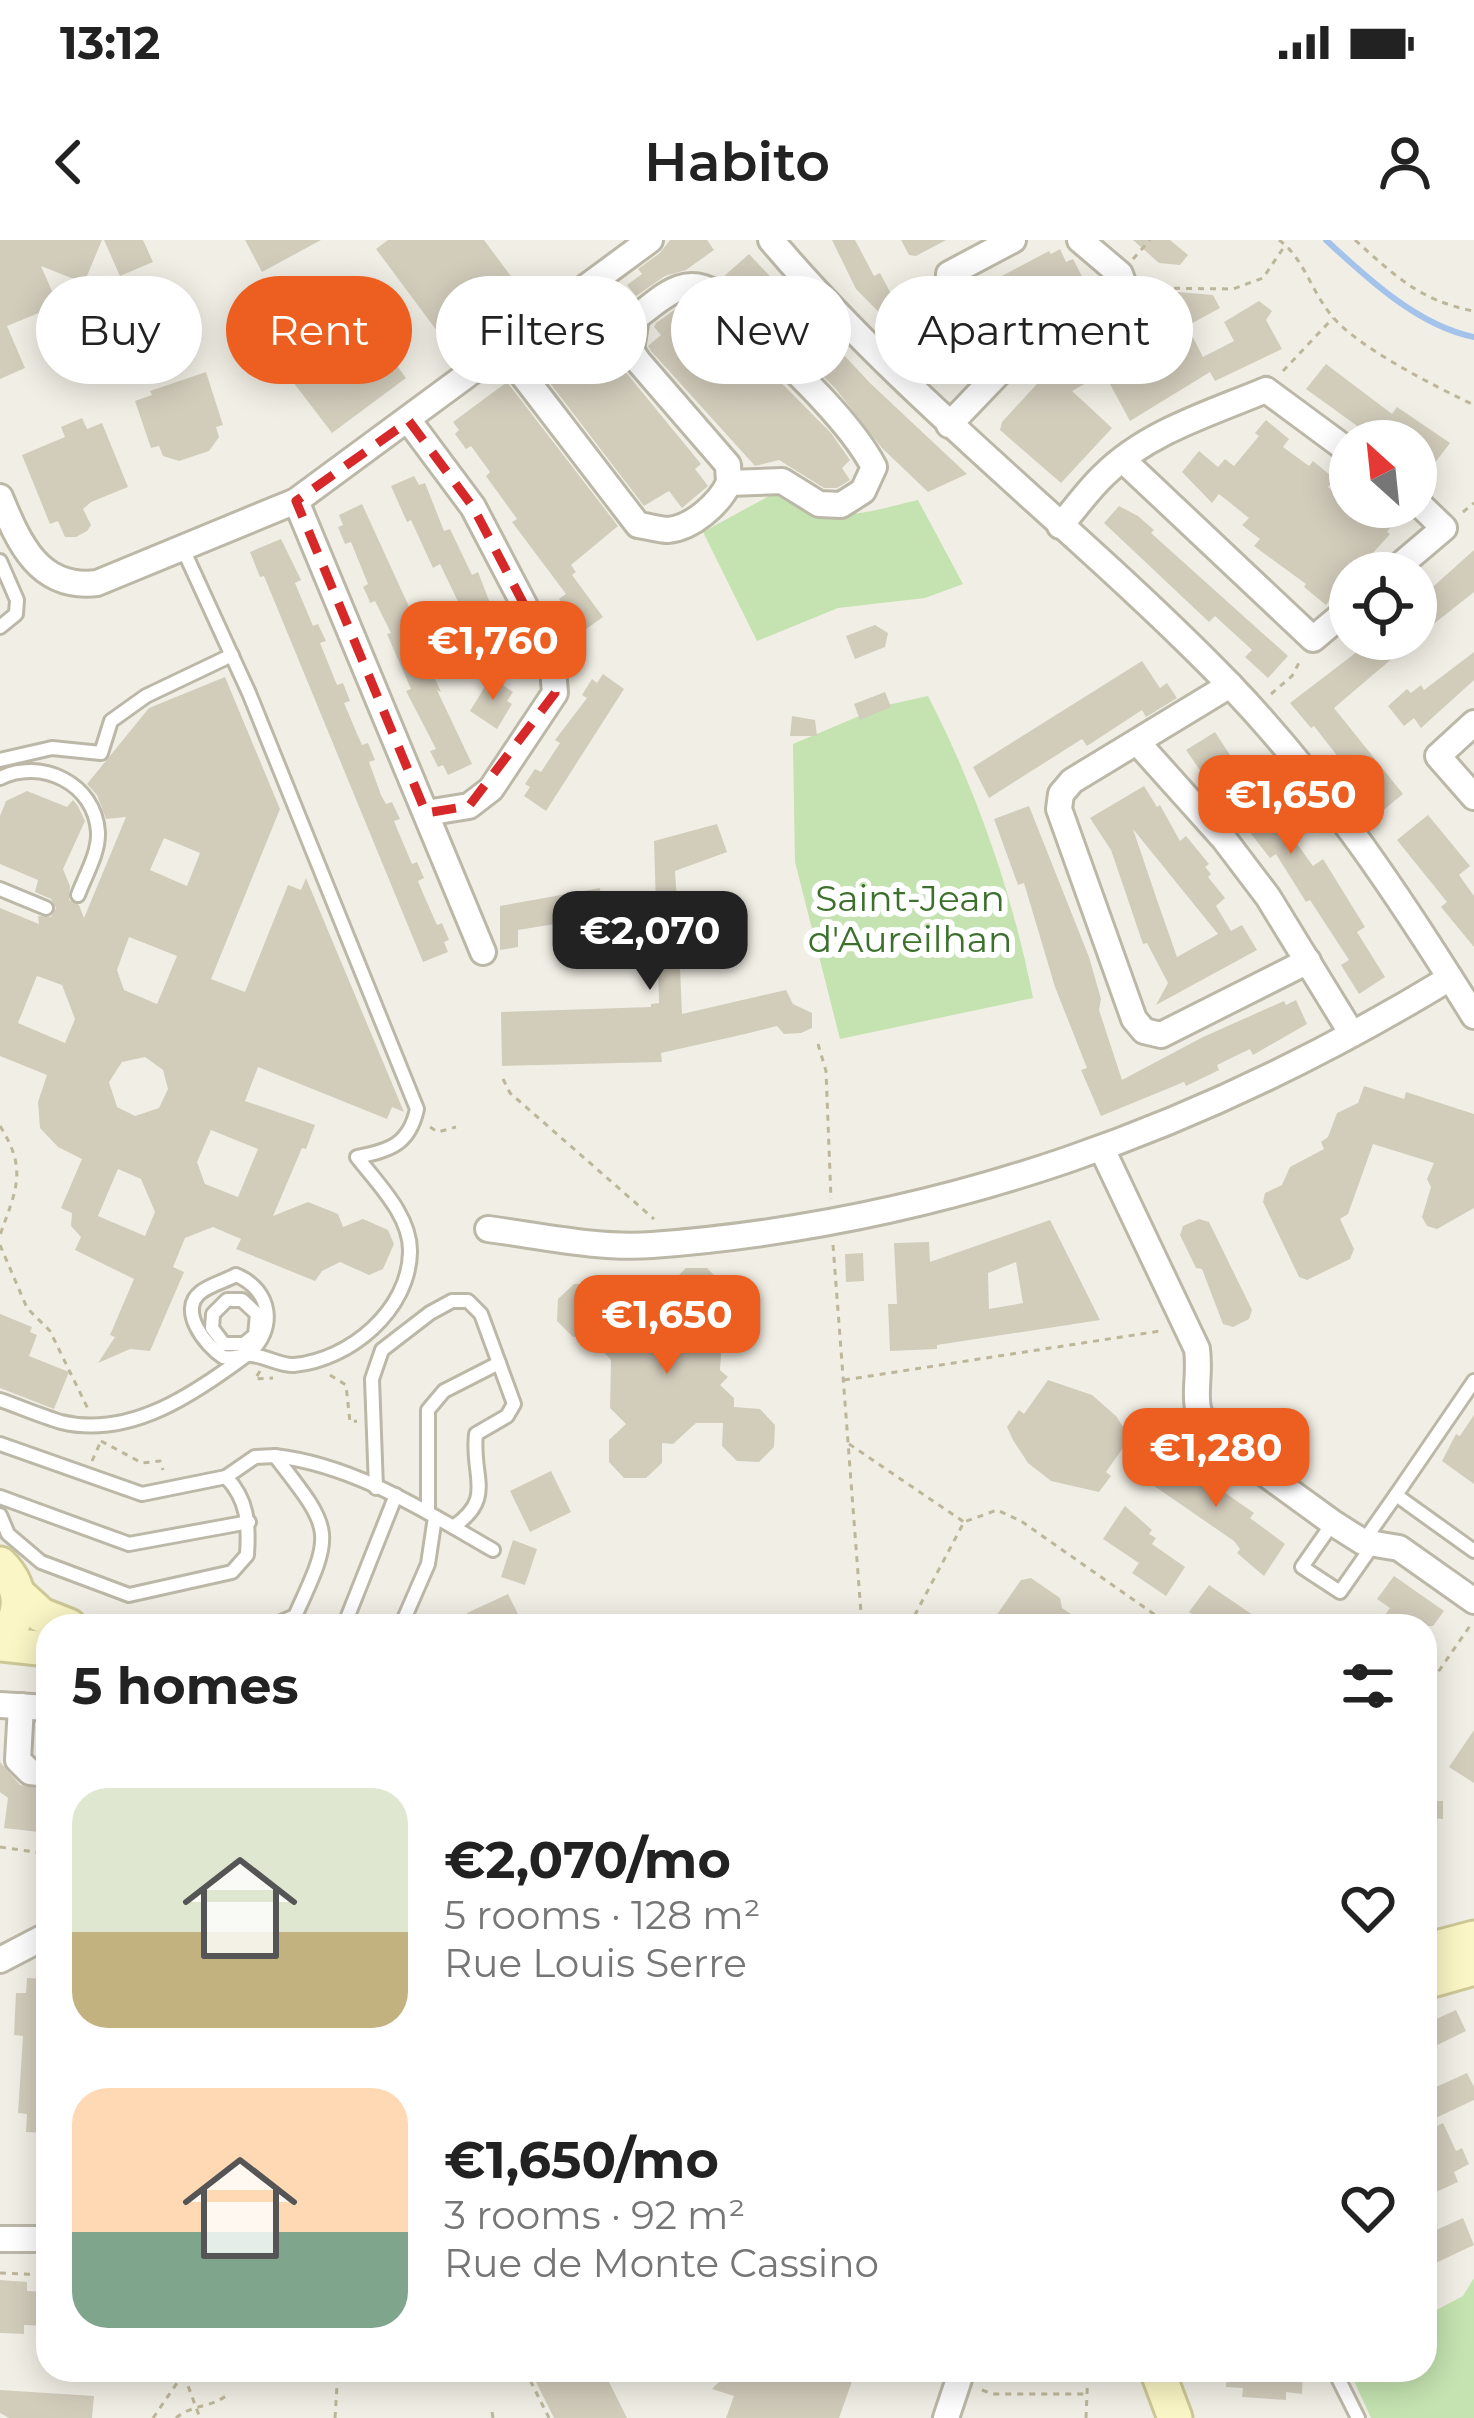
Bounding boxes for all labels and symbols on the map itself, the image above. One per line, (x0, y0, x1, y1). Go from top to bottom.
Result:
north arrow (1329, 420, 1437, 528)
pin: €1,760 (395, 601, 591, 703)
pin: €1,650 (1193, 755, 1389, 857)
park label: Saint-Jean d'Aureilhan (808, 876, 1012, 961)
pin: €2,070 (552, 891, 748, 993)
pin: €1,650 (569, 1275, 765, 1377)
pin: €1,280 (1118, 1408, 1314, 1510)

